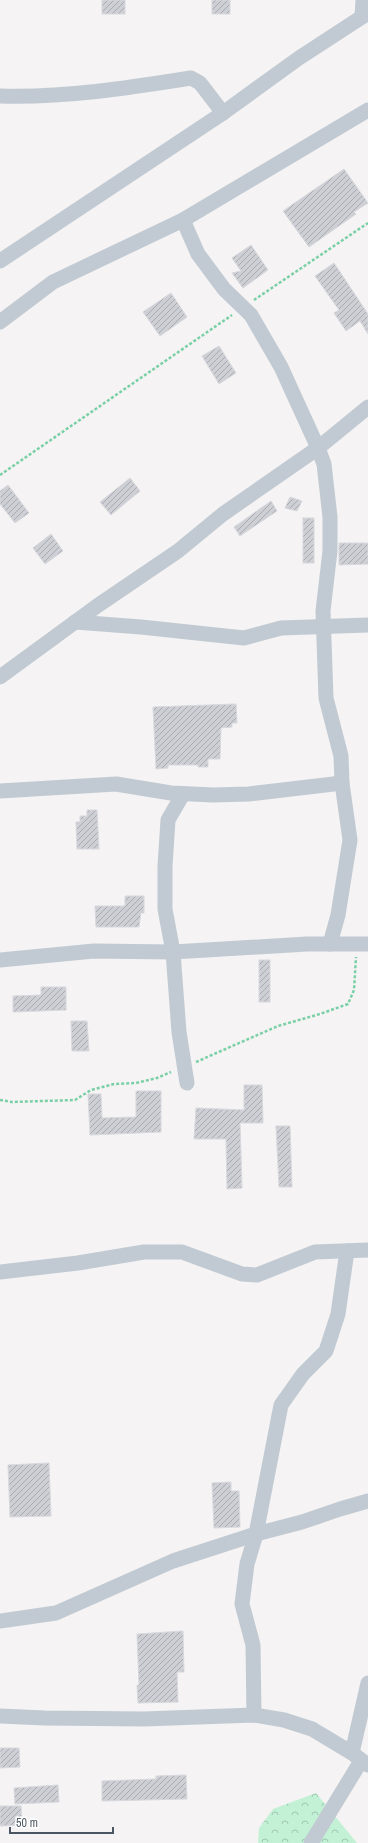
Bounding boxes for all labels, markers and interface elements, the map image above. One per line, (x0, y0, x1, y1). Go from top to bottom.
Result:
scale bar (10, 1809, 113, 1835)
text: 50 m (16, 1815, 38, 1831)

